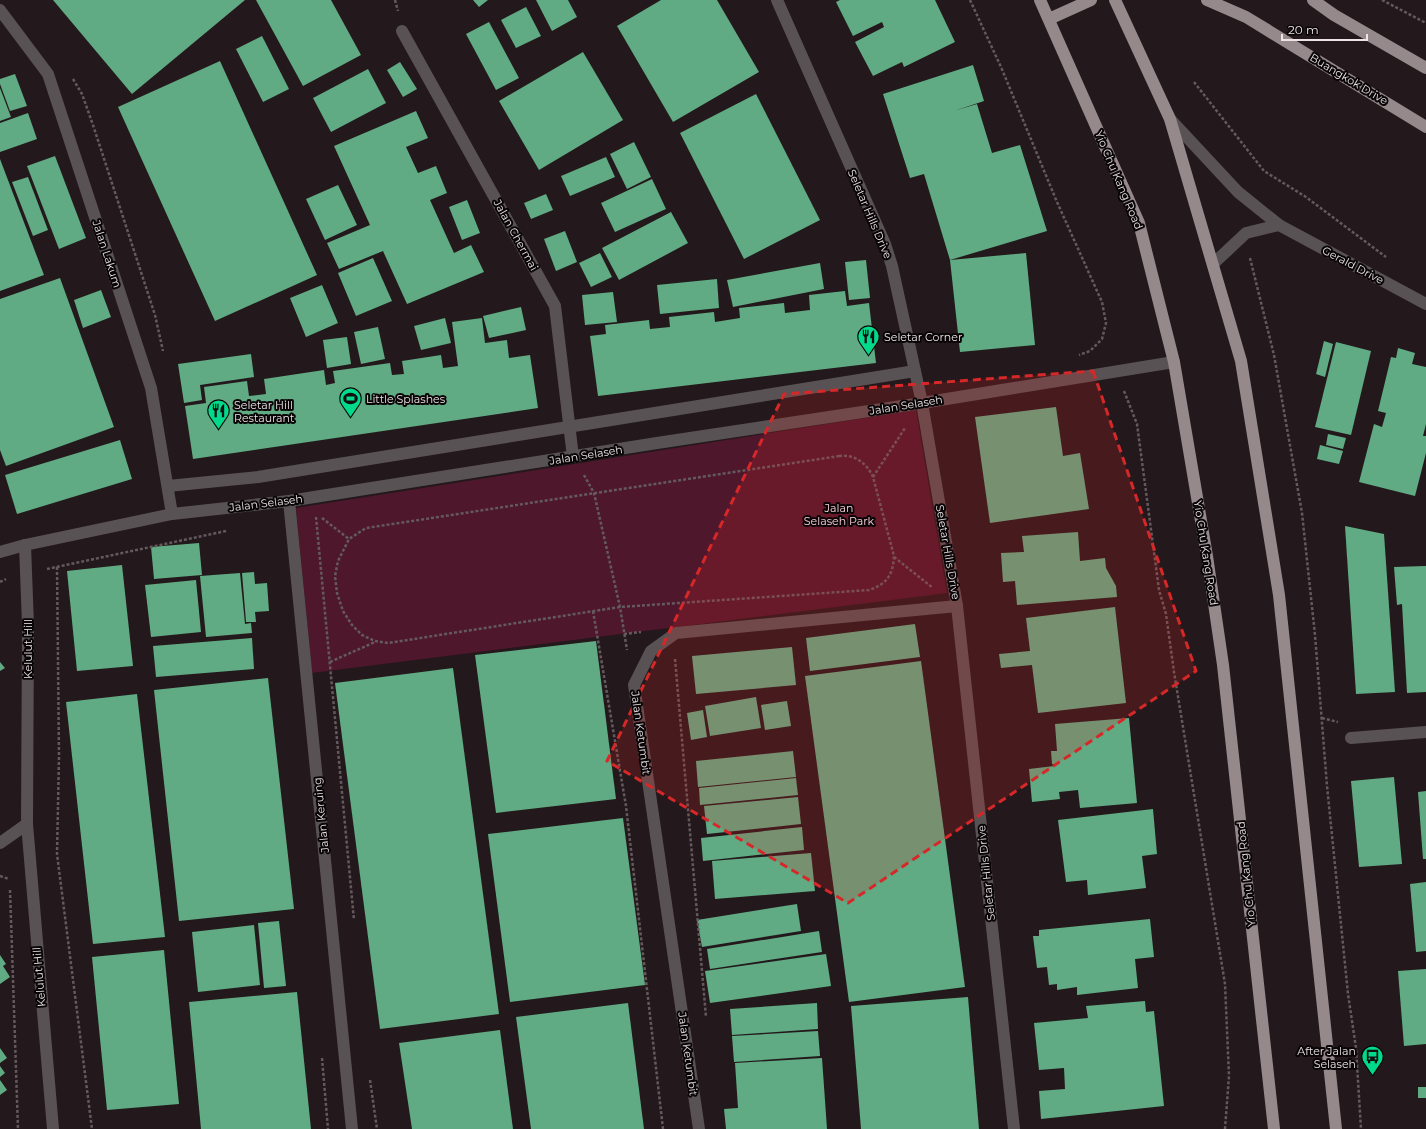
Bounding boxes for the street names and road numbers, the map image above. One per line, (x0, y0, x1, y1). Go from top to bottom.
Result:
street label: Buangkok Drive (1307, 50, 1391, 108)
street label: Yio Chu Kang Road (1092, 129, 1146, 231)
street label: Seletar Hills Drive (845, 167, 895, 261)
street label: Jalan Chermai (490, 196, 541, 273)
street label: Jalan Lakum (89, 217, 125, 290)
street label: Gerald Drive (1320, 243, 1386, 287)
street label: Jalan Selaseh (867, 392, 944, 418)
street label: Jalan Selaseh (547, 442, 624, 468)
street label: Jalan Selaseh (227, 492, 304, 515)
street label: Yio Chu Kang Road (1191, 500, 1221, 606)
street label: Seletar Hills Drive (933, 504, 963, 601)
street label: Kelulut Hill (21, 619, 35, 679)
street label: Jalan Ketumbit (628, 689, 654, 776)
street label: Jalan Keruing (310, 777, 332, 854)
street label: Yio Chu Kang Road (1234, 821, 1258, 927)
street label: Seletar Hills Drive (974, 824, 998, 921)
street label: Kelulut Hill (29, 946, 49, 1008)
street label: Jalan Ketumbit (675, 1010, 701, 1097)

